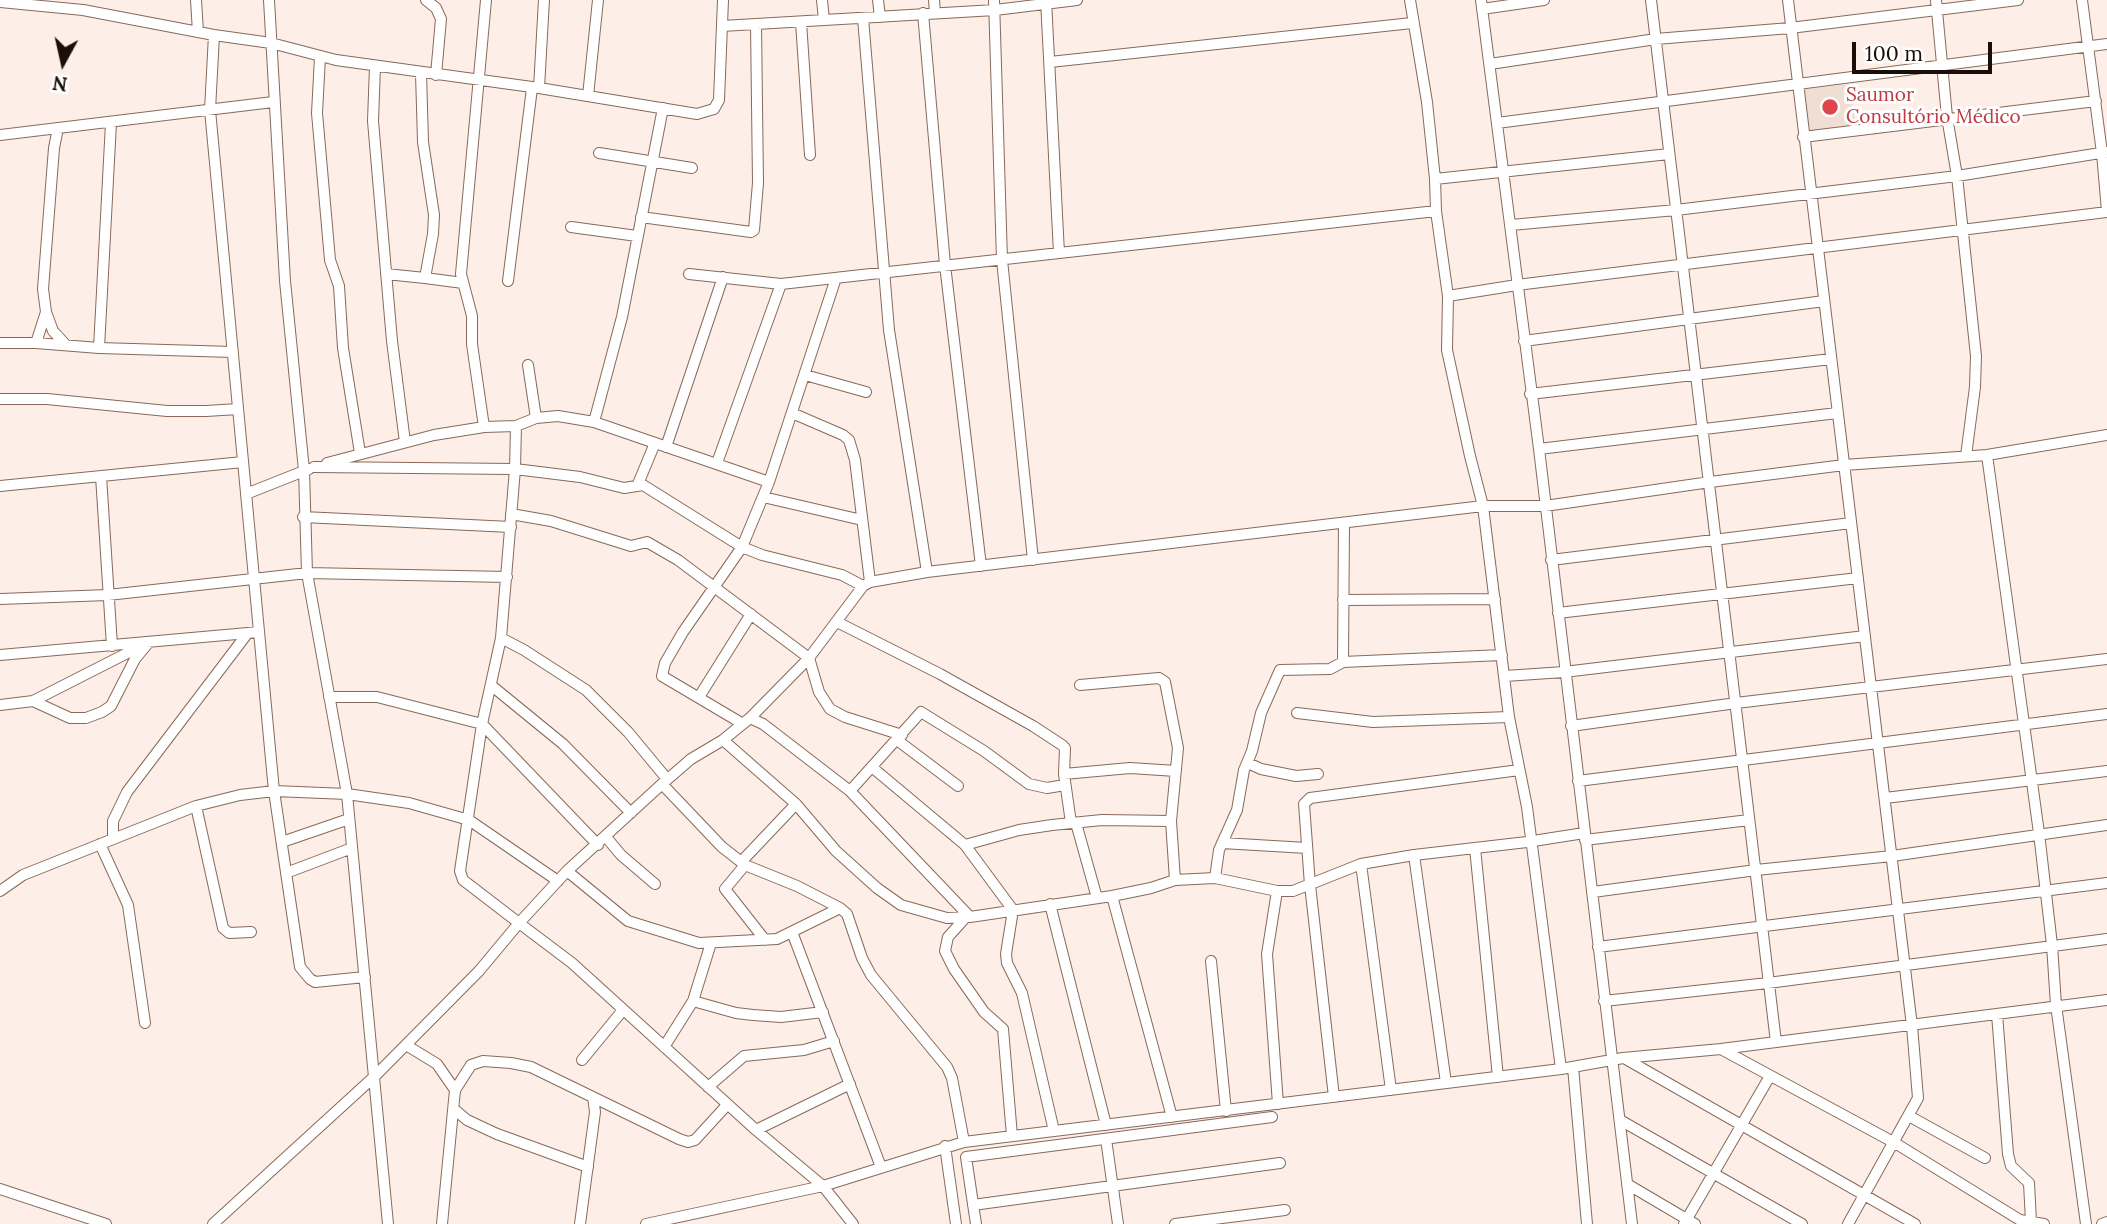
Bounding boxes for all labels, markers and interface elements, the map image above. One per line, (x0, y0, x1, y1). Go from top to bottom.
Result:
north arrow (28, 28, 98, 98)
scale bar (1855, 28, 1995, 72)
text: 100 m (1865, 40, 1923, 67)
text: N (51, 71, 69, 97)
place label: Saumor Consultório Médico (1846, 85, 2021, 129)
marker: Saumor Consultório Médico (1820, 97, 1840, 117)

